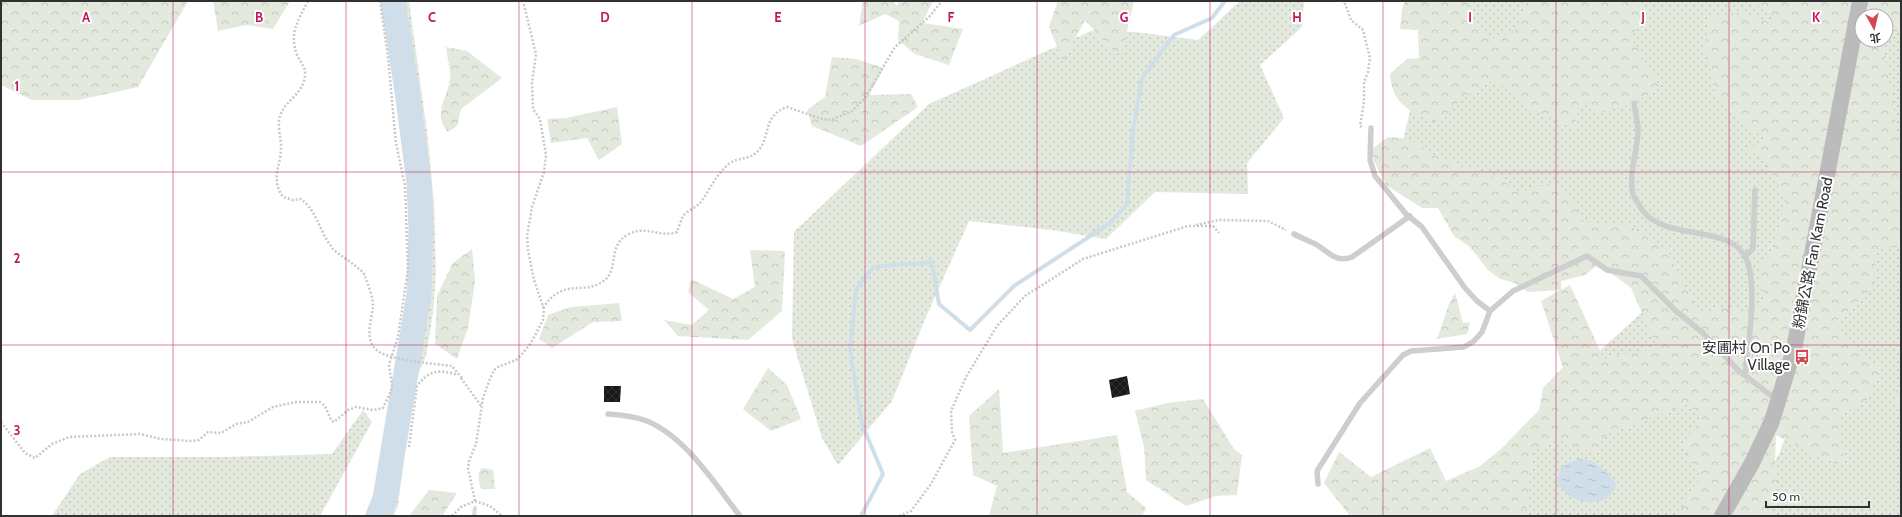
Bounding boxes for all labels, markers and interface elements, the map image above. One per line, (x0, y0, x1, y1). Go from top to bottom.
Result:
north arrow (1854, 8, 1894, 48)
text: A (82, 9, 91, 25)
text: B (255, 9, 263, 25)
text: C (428, 9, 436, 25)
text: D (600, 9, 610, 25)
text: E (774, 9, 782, 25)
text: F (948, 9, 955, 25)
text: G (1120, 9, 1129, 25)
text: H (1292, 9, 1302, 25)
text: I (1468, 9, 1472, 25)
text: J (1640, 9, 1645, 25)
text: K (1812, 9, 1821, 25)
text: 北 (1869, 30, 1882, 46)
text: 1 (15, 78, 19, 94)
street label: 粉錦公路 Fan Kam Road (1789, 176, 1837, 330)
text: 2 (14, 250, 21, 266)
place label: 安圃村 On Po Village (1702, 339, 1790, 374)
bus stop icon: 安圃村 On Po Village (1793, 348, 1811, 366)
text: 3 (13, 422, 21, 438)
scale bar (1766, 483, 1869, 509)
text: 50 m (1772, 489, 1800, 504)

